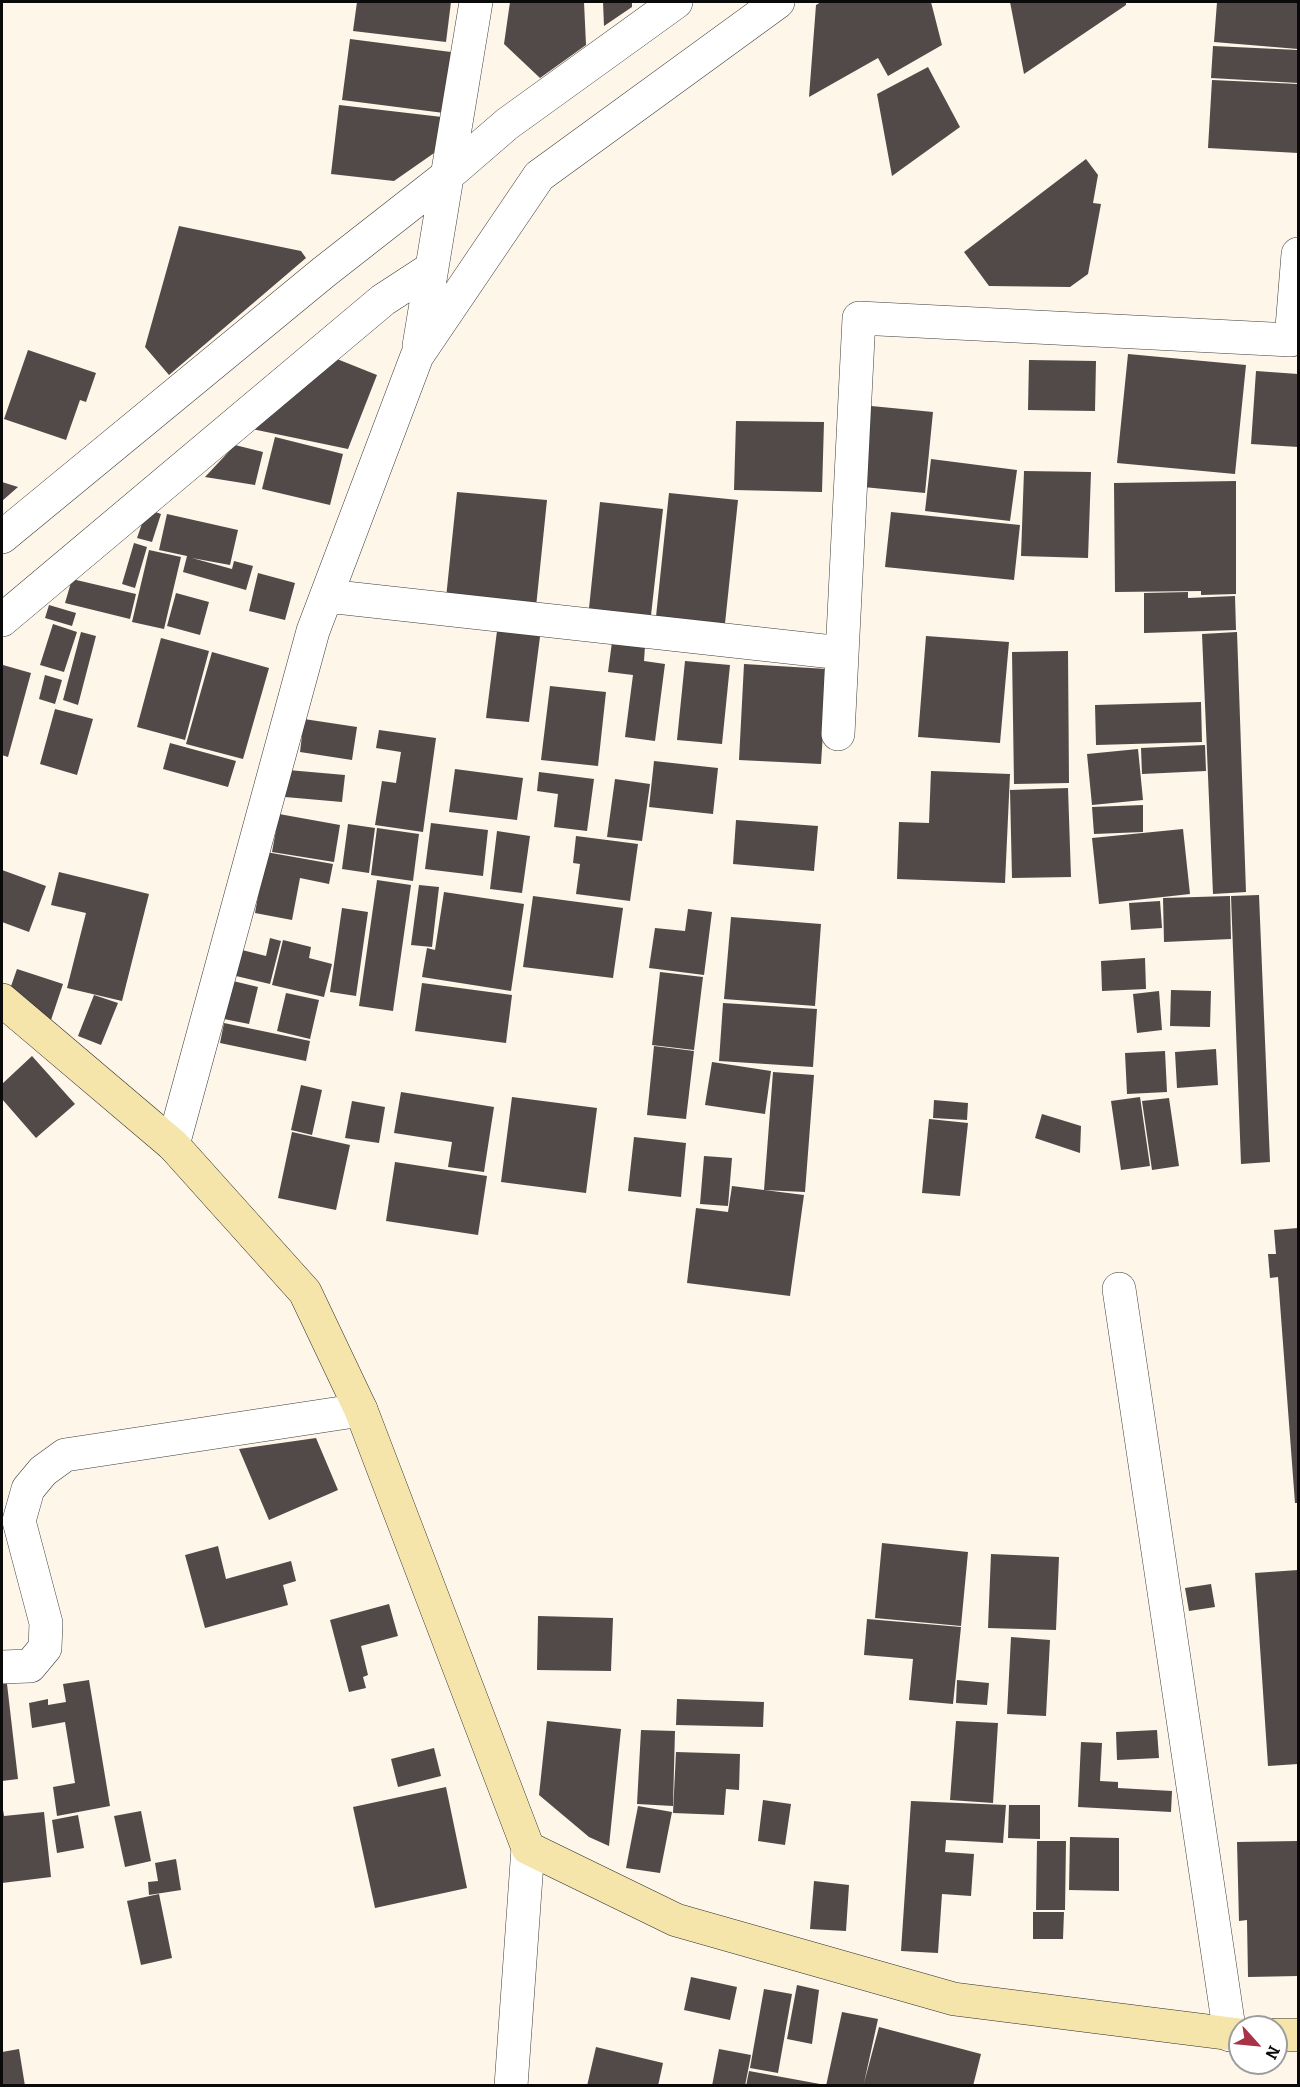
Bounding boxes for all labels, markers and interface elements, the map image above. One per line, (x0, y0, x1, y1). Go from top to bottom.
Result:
north arrow (1228, 2015, 1288, 2075)
text: N (1261, 2043, 1284, 2062)

